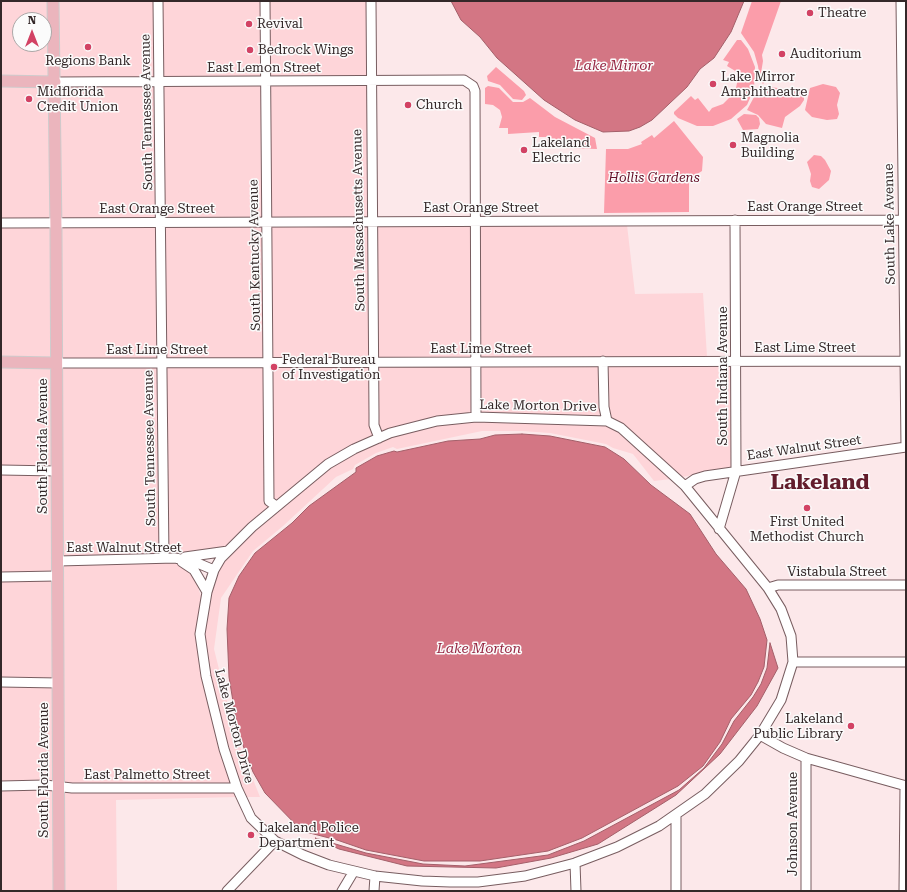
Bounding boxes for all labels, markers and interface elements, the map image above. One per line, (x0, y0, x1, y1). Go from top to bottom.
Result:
place label: Theatre (818, 5, 866, 21)
marker: Theatre (805, 8, 815, 18)
north arrow (12, 12, 52, 52)
text: N (28, 14, 36, 27)
place label: Revival (257, 16, 303, 32)
marker: Revival (244, 19, 254, 29)
street label: South Tennessee Avenue (138, 34, 156, 190)
marker: Regions Bank (83, 42, 93, 52)
place label: Bedrock Wings (258, 42, 353, 58)
marker: Bedrock Wings (245, 45, 255, 55)
place label: Auditorium (790, 46, 862, 62)
marker: Auditorium (777, 49, 787, 59)
place label: Regions Bank (45, 53, 131, 69)
water label: Lake Mirror (575, 58, 653, 74)
street label: East Lemon Street (207, 60, 321, 76)
place label: Lake Mirror Amphitheatre (721, 69, 807, 100)
marker: Lake Mirror Amphitheatre (708, 79, 718, 89)
place label: Midflorida Credit Union (37, 84, 118, 115)
marker: Midflorida Credit Union (24, 94, 34, 104)
place label: Church (416, 97, 463, 113)
marker: Church (403, 100, 413, 110)
street label: South Massachusetts Avenue (350, 129, 368, 311)
place label: Magnolia Building (741, 130, 799, 161)
place label: Lakeland Electric (532, 135, 590, 166)
marker: Magnolia Building (728, 140, 738, 150)
marker: Lakeland Electric (519, 145, 529, 155)
street label: South Lake Avenue (881, 163, 899, 285)
park label: Hollis Gardens (608, 170, 700, 186)
street label: South Kentucky Avenue (246, 179, 264, 331)
street label: East Orange Street (747, 199, 863, 215)
street label: East Orange Street (423, 200, 539, 216)
street label: East Orange Street (99, 201, 215, 217)
street label: South Indiana Avenue (715, 306, 731, 446)
street label: East Lime Street (754, 340, 856, 356)
street label: East Lime Street (430, 341, 532, 357)
street label: East Lime Street (106, 342, 208, 358)
place label: Federal Bureau of Investigation (282, 352, 380, 383)
marker: Federal Bureau of Investigation (269, 362, 279, 372)
street label: South Tennessee Avenue (141, 370, 159, 526)
street label: South Florida Avenue (35, 378, 51, 514)
street label: Lake Morton Drive (479, 397, 597, 415)
street label: East Walnut Street (746, 432, 862, 464)
district label: Lakeland (770, 470, 870, 496)
marker: First United Methodist Church (802, 503, 812, 513)
place label: First United Methodist Church (750, 514, 864, 545)
street label: East Walnut Street (66, 540, 182, 556)
street label: Vistabula Street (787, 564, 887, 580)
water label: Lake Morton (437, 641, 521, 657)
street label: Lake Morton Drive (211, 667, 257, 785)
street label: South Florida Avenue (36, 702, 52, 838)
place label: Lakeland Public Library (753, 711, 843, 742)
marker: Lakeland Public Library (846, 721, 856, 731)
street label: East Palmetto Street (84, 767, 210, 783)
street label: Johnson Avenue (785, 772, 801, 876)
place label: Lakeland Police Department (259, 820, 359, 851)
marker: Lakeland Police Department (246, 830, 256, 840)

